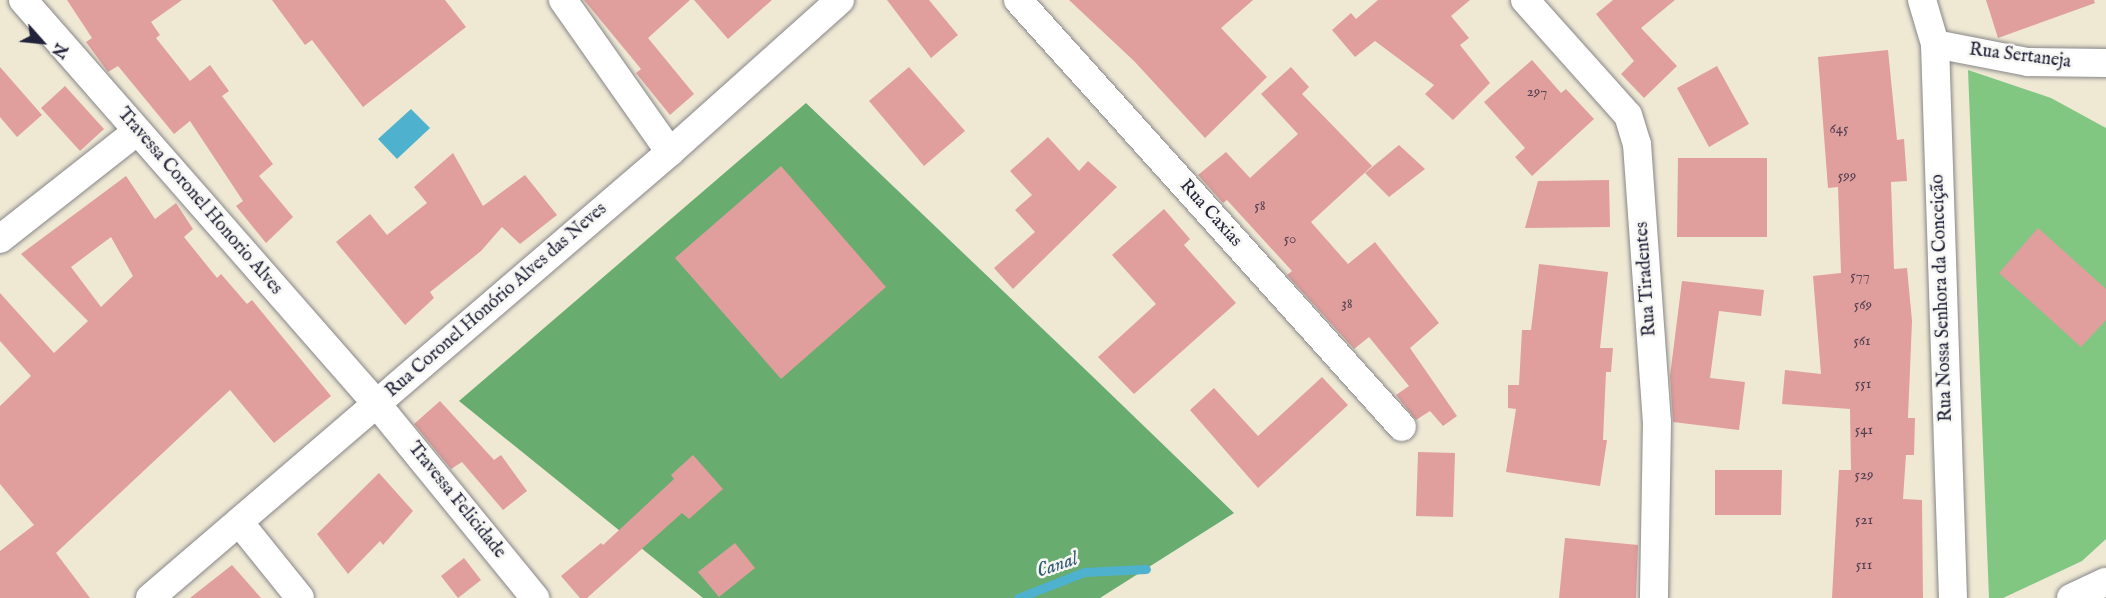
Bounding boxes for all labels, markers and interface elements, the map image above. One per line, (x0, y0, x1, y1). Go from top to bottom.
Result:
north arrow (12, 12, 72, 72)
text: N (46, 39, 70, 61)
street label: Rua Sertaneja (1968, 40, 2072, 74)
house number: 297 (1527, 83, 1547, 101)
street label: Travessa Coronel Honorio Alves (112, 104, 286, 300)
house number: 645 (1829, 120, 1849, 138)
house number: 599 (1838, 167, 1856, 185)
street label: Rua Nossa Senhora da Conceição (1928, 174, 1958, 422)
street label: Rua Caxias (1174, 176, 1246, 252)
house number: 58 (1254, 197, 1266, 215)
street label: Rua Coronel Honório Alves das Neves (382, 199, 612, 403)
street label: Rua Tiradentes (1632, 221, 1662, 337)
house number: 50 (1284, 230, 1296, 248)
house number: 577 (1850, 267, 1870, 285)
house number: 38 (1341, 295, 1353, 313)
house number: 569 (1854, 296, 1872, 314)
house number: 561 (1853, 332, 1871, 350)
house number: 551 (1855, 375, 1871, 393)
house number: 541 (1855, 421, 1873, 439)
street label: Travessa Felicidade (402, 438, 510, 564)
house number: 529 (1855, 466, 1873, 484)
house number: 521 (1855, 511, 1873, 529)
water label: Canal (1033, 547, 1081, 583)
house number: 511 (1856, 556, 1872, 574)

